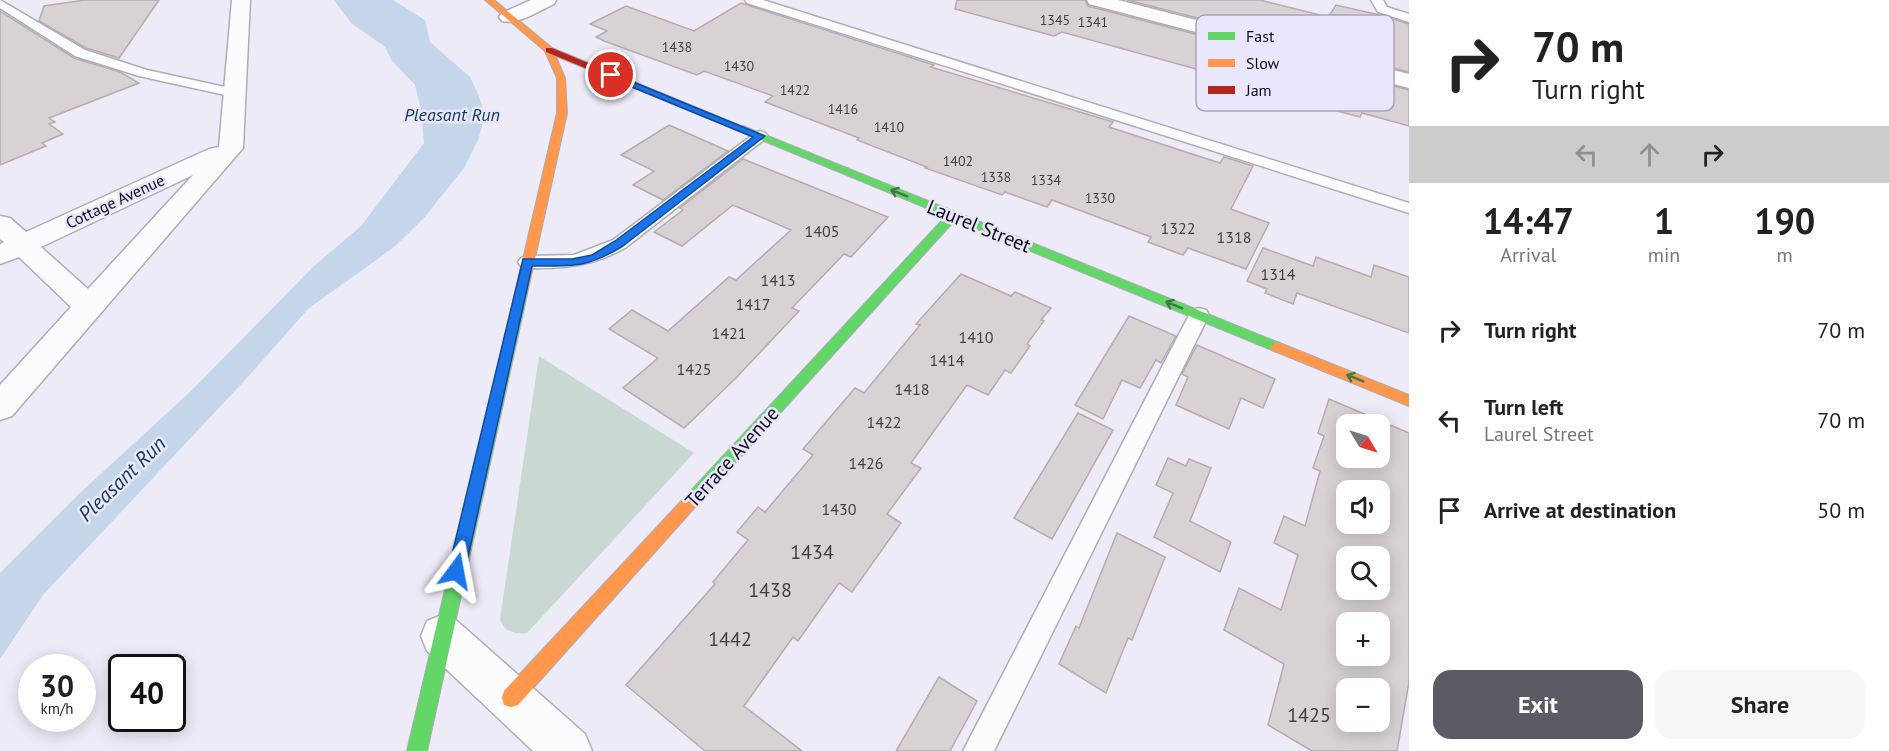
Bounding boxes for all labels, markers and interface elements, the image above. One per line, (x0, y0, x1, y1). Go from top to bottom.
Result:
house number: 1345 (1040, 11, 1070, 29)
house number: 1341 (1078, 13, 1108, 31)
legend (1196, 15, 1394, 111)
text: 70 m (1532, 19, 1624, 74)
icon: right (1433, 24, 1511, 102)
text: Fast (1246, 26, 1275, 46)
house number: 1438 (662, 38, 692, 56)
pin (585, 49, 636, 100)
text: Slow (1246, 53, 1280, 73)
house number: 1430 (724, 57, 755, 75)
icon: arrive (594, 58, 627, 91)
text: Turn right (1532, 72, 1645, 106)
text: Jam (1245, 80, 1272, 100)
house number: 1422 (780, 81, 810, 99)
house number: 1416 (828, 100, 858, 118)
water label: Pleasant Run (404, 103, 500, 126)
house number: 1410 (874, 118, 905, 136)
icon: left (1570, 138, 1603, 171)
icon: ahead (1633, 138, 1666, 171)
icon: right (1696, 138, 1729, 171)
house number: 1402 (943, 152, 973, 170)
house number: 1338 (981, 168, 1011, 186)
street label: Cottage Avenue (63, 169, 167, 233)
house number: 1334 (1031, 171, 1062, 189)
one-way arrow (890, 187, 908, 198)
house number: 1330 (1085, 189, 1116, 207)
street label: Laurel Street (923, 193, 1035, 259)
text: 14:47 (1483, 197, 1574, 244)
text: 1 (1654, 197, 1674, 244)
text: 190 (1754, 197, 1815, 244)
house number: 1322 (1161, 218, 1195, 238)
house number: 1405 (805, 221, 839, 241)
house number: 1318 (1217, 227, 1251, 247)
text: Arrival (1500, 242, 1556, 268)
text: min (1648, 242, 1680, 268)
text: m (1777, 242, 1793, 268)
house number: 1314 (1261, 264, 1296, 284)
house number: 1413 (761, 270, 795, 290)
house number: 1417 (736, 294, 770, 314)
one-way arrow (1165, 299, 1184, 310)
icon: right (1433, 314, 1466, 347)
text: Turn right (1484, 316, 1576, 344)
text: 70 m (1817, 316, 1865, 344)
house number: 1421 (712, 323, 746, 343)
house number: 1410 (959, 327, 994, 347)
house number: 1414 (930, 350, 965, 370)
house number: 1425 (677, 359, 711, 379)
one-way arrow (1346, 372, 1365, 383)
house number: 1418 (895, 379, 929, 399)
text: Turn left (1484, 393, 1564, 421)
street label: Terrace Avenue (679, 401, 785, 513)
icon: left (1433, 404, 1466, 437)
text: 70 m (1817, 406, 1865, 434)
house number: 1422 (867, 412, 901, 432)
north arrow (1336, 414, 1390, 468)
map controls (1336, 414, 1390, 732)
text: Laurel Street (1484, 421, 1594, 447)
water label: Pleasant Run (72, 430, 171, 527)
house number: 1426 (849, 453, 883, 473)
button: sound (1336, 480, 1390, 534)
icon: arrive (1433, 494, 1466, 527)
text: Arrive at destination (1484, 496, 1676, 524)
text: 50 m (1817, 496, 1865, 524)
house number: 1430 (822, 499, 857, 519)
position arrow (424, 539, 488, 603)
house number: 1434 (790, 539, 834, 565)
button: search (1336, 546, 1390, 600)
house number: 1438 (748, 577, 792, 603)
button: + (1336, 612, 1390, 666)
house number: 1442 (708, 626, 752, 652)
speed limit sign: 40 (108, 654, 186, 732)
text: 30 (40, 666, 74, 705)
button: Exit (1433, 670, 1643, 739)
button: Share (1655, 670, 1865, 739)
button: − (1336, 678, 1390, 732)
text: km/h (41, 699, 73, 718)
house number: 1425 (1287, 702, 1331, 728)

